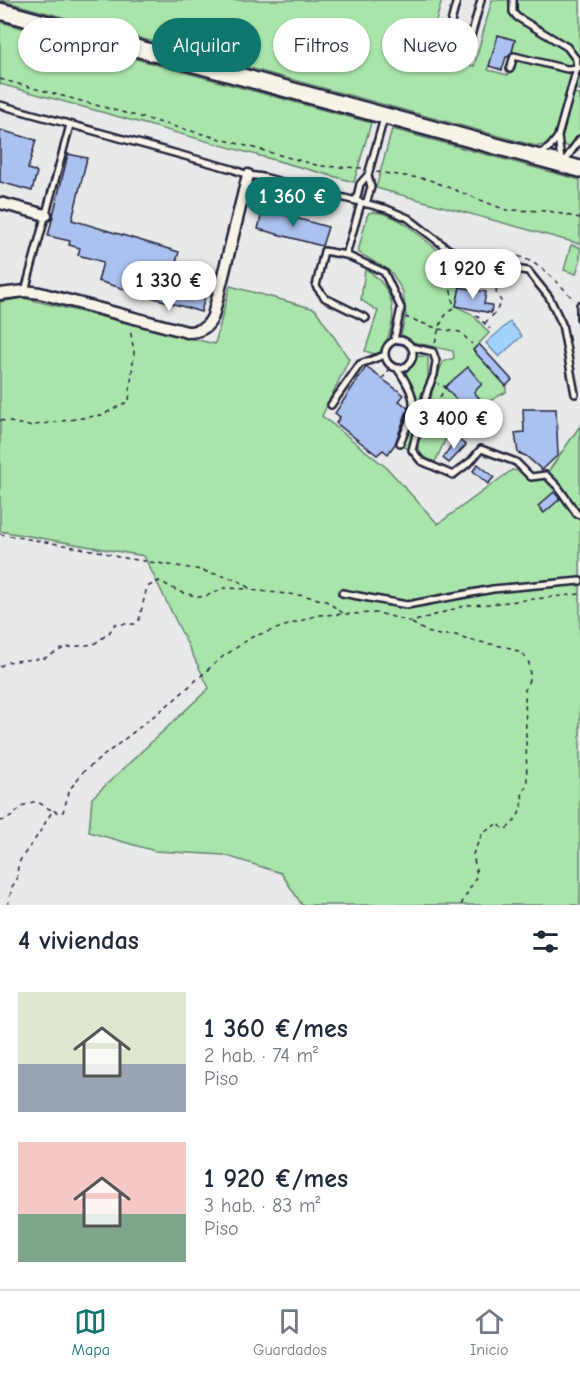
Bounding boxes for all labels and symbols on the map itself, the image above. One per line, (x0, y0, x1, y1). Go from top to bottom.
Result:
pin: 1 360 € (238, 177, 348, 228)
pin: 1 920 € (418, 249, 528, 300)
pin: 1 330 € (114, 261, 224, 312)
pin: 3 400 € (399, 399, 509, 450)

